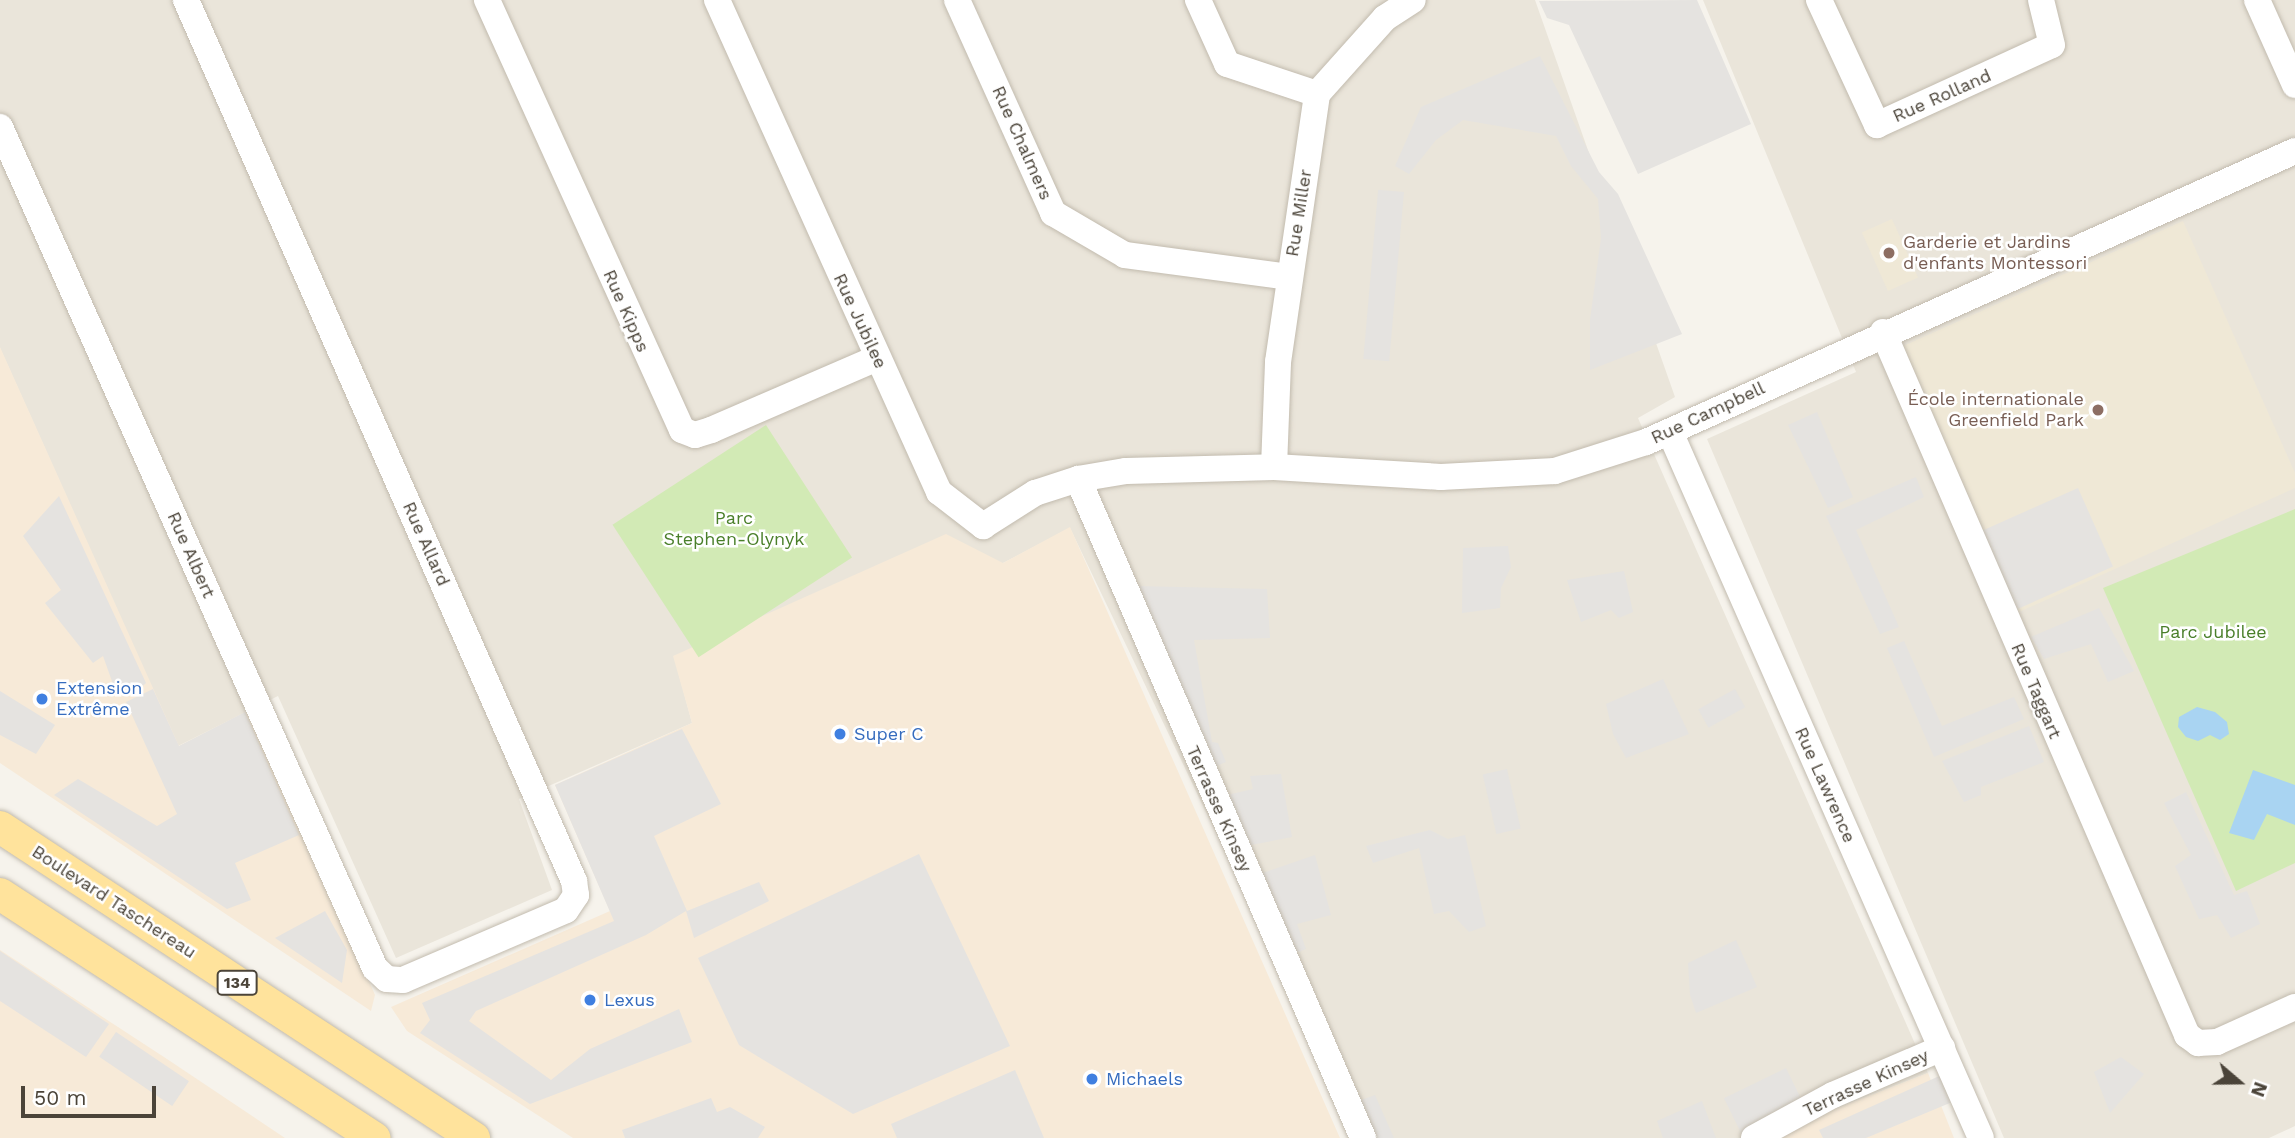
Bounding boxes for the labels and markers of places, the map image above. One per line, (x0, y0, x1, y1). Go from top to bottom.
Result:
place label: Garderie et Jardins d'enfants Montessori (1903, 232, 2087, 274)
marker: Garderie et Jardins d'enfants Montessori (1881, 245, 1897, 261)
place label: École internationale Greenfield Park (1908, 389, 2084, 432)
marker: École internationale Greenfield Park (2090, 402, 2106, 418)
place label: Extension Extrême (56, 678, 142, 720)
marker: Extension Extrême (34, 691, 50, 707)
place label: Super C (854, 723, 924, 745)
marker: Super C (832, 726, 848, 742)
place label: Lexus (604, 989, 655, 1011)
marker: Lexus (582, 992, 598, 1008)
place label: Michaels (1106, 1068, 1183, 1090)
marker: Michaels (1084, 1071, 1100, 1087)

